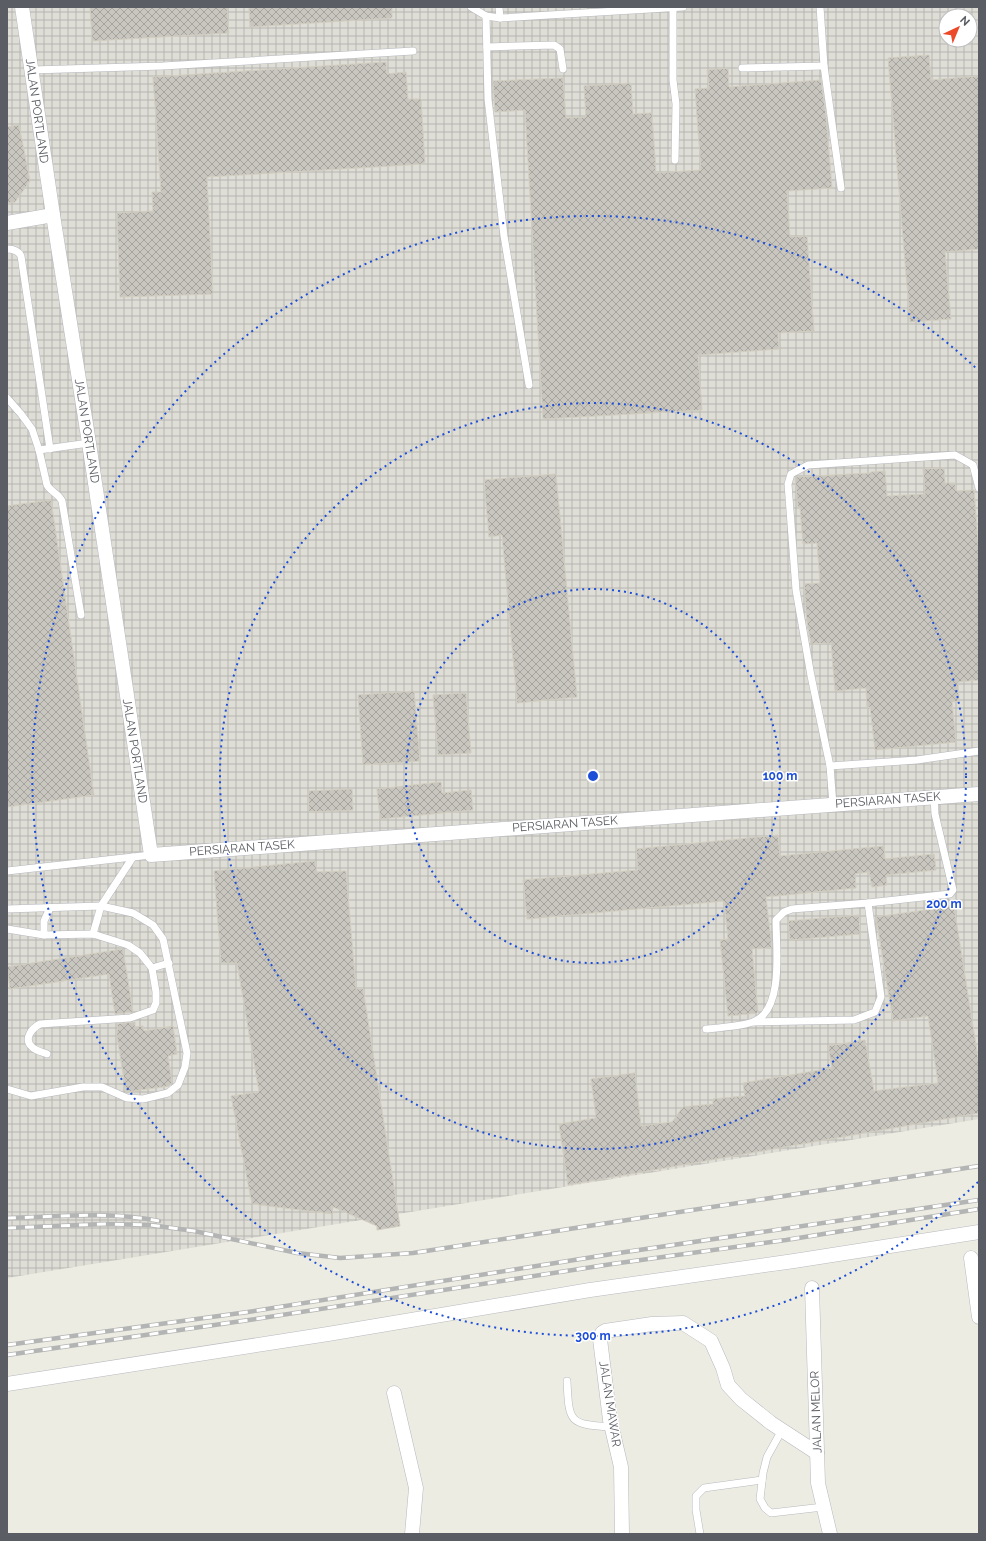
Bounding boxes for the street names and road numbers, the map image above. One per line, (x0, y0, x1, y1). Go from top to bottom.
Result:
street label: JALAN PORTLAND (23, 58, 51, 165)
street label: JALAN PORTLAND (72, 378, 102, 485)
street label: JALAN PORTLAND (120, 698, 150, 805)
street label: PERSIARAN TASEK (835, 789, 941, 811)
street label: PERSIARAN TASEK (512, 813, 618, 835)
street label: PERSIARAN TASEK (189, 837, 295, 859)
street label: JALAN MAWAR (596, 1360, 624, 1448)
street label: JALAN MELOR (808, 1370, 824, 1453)

